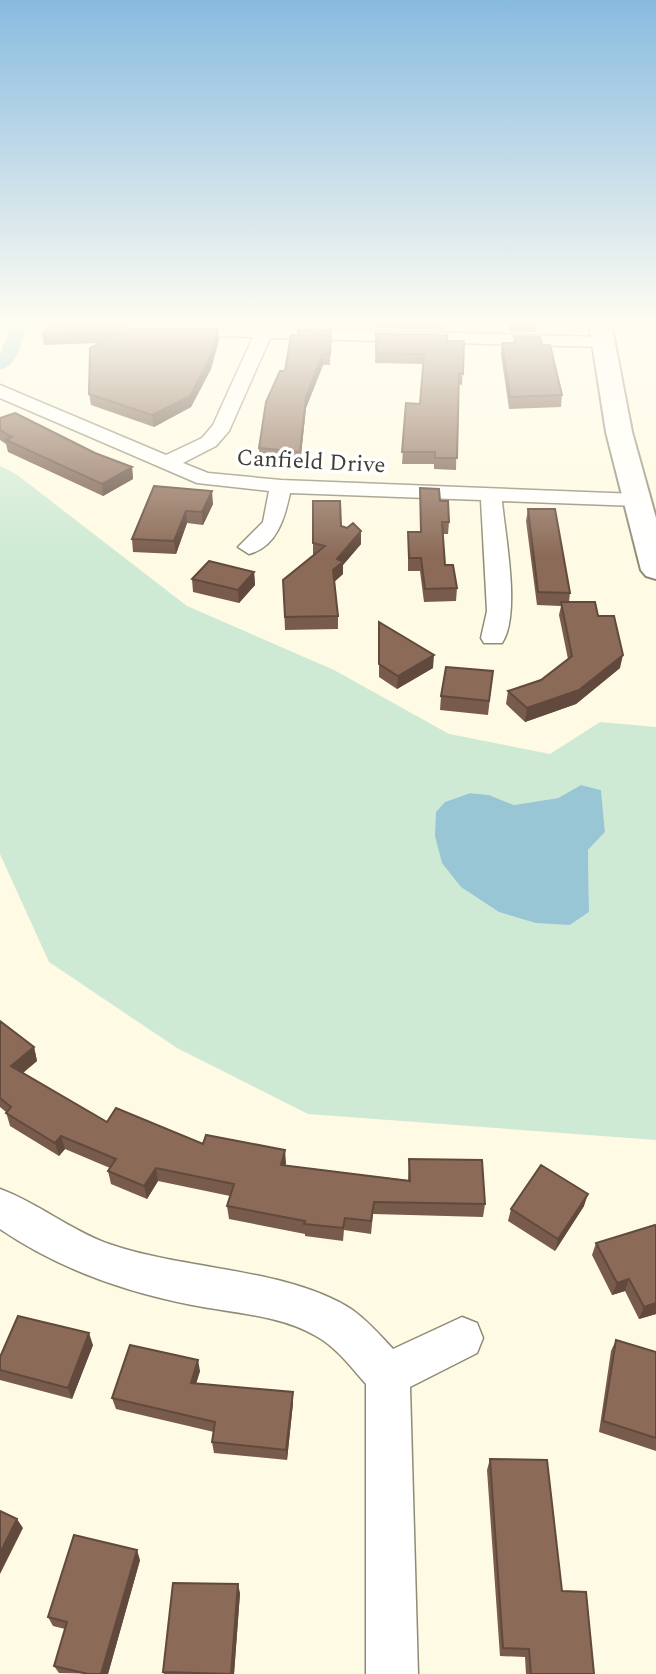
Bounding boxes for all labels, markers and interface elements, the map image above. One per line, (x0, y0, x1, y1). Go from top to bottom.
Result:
street label: Canfield Drive (236, 441, 386, 483)

